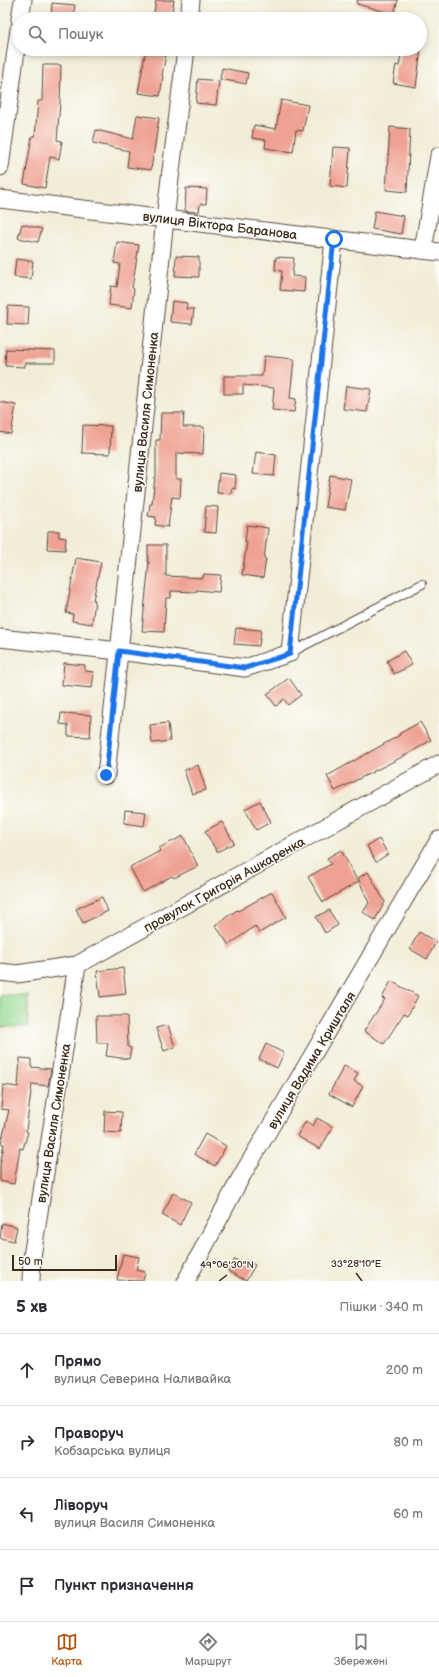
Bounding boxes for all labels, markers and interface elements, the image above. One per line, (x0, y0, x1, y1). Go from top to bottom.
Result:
search box (12, 12, 427, 56)
icon: search (26, 23, 48, 45)
text: Пошук (58, 25, 104, 44)
street label: вулиця Віктора Баранова (142, 209, 298, 243)
route start (325, 230, 343, 248)
street label: вулиця Василя Симоненка (130, 331, 162, 493)
route end (97, 766, 115, 784)
street label: провулок Григорія Ашкаренка (141, 834, 308, 936)
street label: вулиця Вадима Кришталя (264, 989, 359, 1132)
street label: вулиця Василя Симоненка (33, 1042, 75, 1204)
scale bar (12, 1253, 117, 1272)
text: 50 m (18, 1255, 43, 1268)
text: 33°28'10"E (331, 1258, 382, 1270)
text: 49°06'30"N (200, 1259, 254, 1271)
text: 5 хв (16, 1297, 47, 1317)
text: Пішки · 340 m (340, 1299, 423, 1315)
text: Прямо (54, 1352, 101, 1371)
icon: ahead (16, 1359, 38, 1381)
text: 200 m (386, 1362, 423, 1378)
text: вулиця Северина Наливайка (54, 1371, 231, 1387)
text: Праворуч (54, 1424, 124, 1443)
icon: right (16, 1431, 38, 1453)
text: 80 m (394, 1434, 423, 1450)
text: Кобзарська вулиця (54, 1443, 171, 1459)
text: Ліворуч (54, 1496, 108, 1515)
icon: left (16, 1503, 38, 1525)
text: 60 m (393, 1506, 423, 1522)
text: вулиця Василя Симоненка (54, 1515, 215, 1531)
icon: arrive (16, 1575, 38, 1597)
text: Пункт призначення (54, 1576, 194, 1595)
tab: Карта (51, 1631, 82, 1668)
tab: Маршрут (185, 1631, 232, 1668)
tab: Збережені (334, 1631, 388, 1668)

